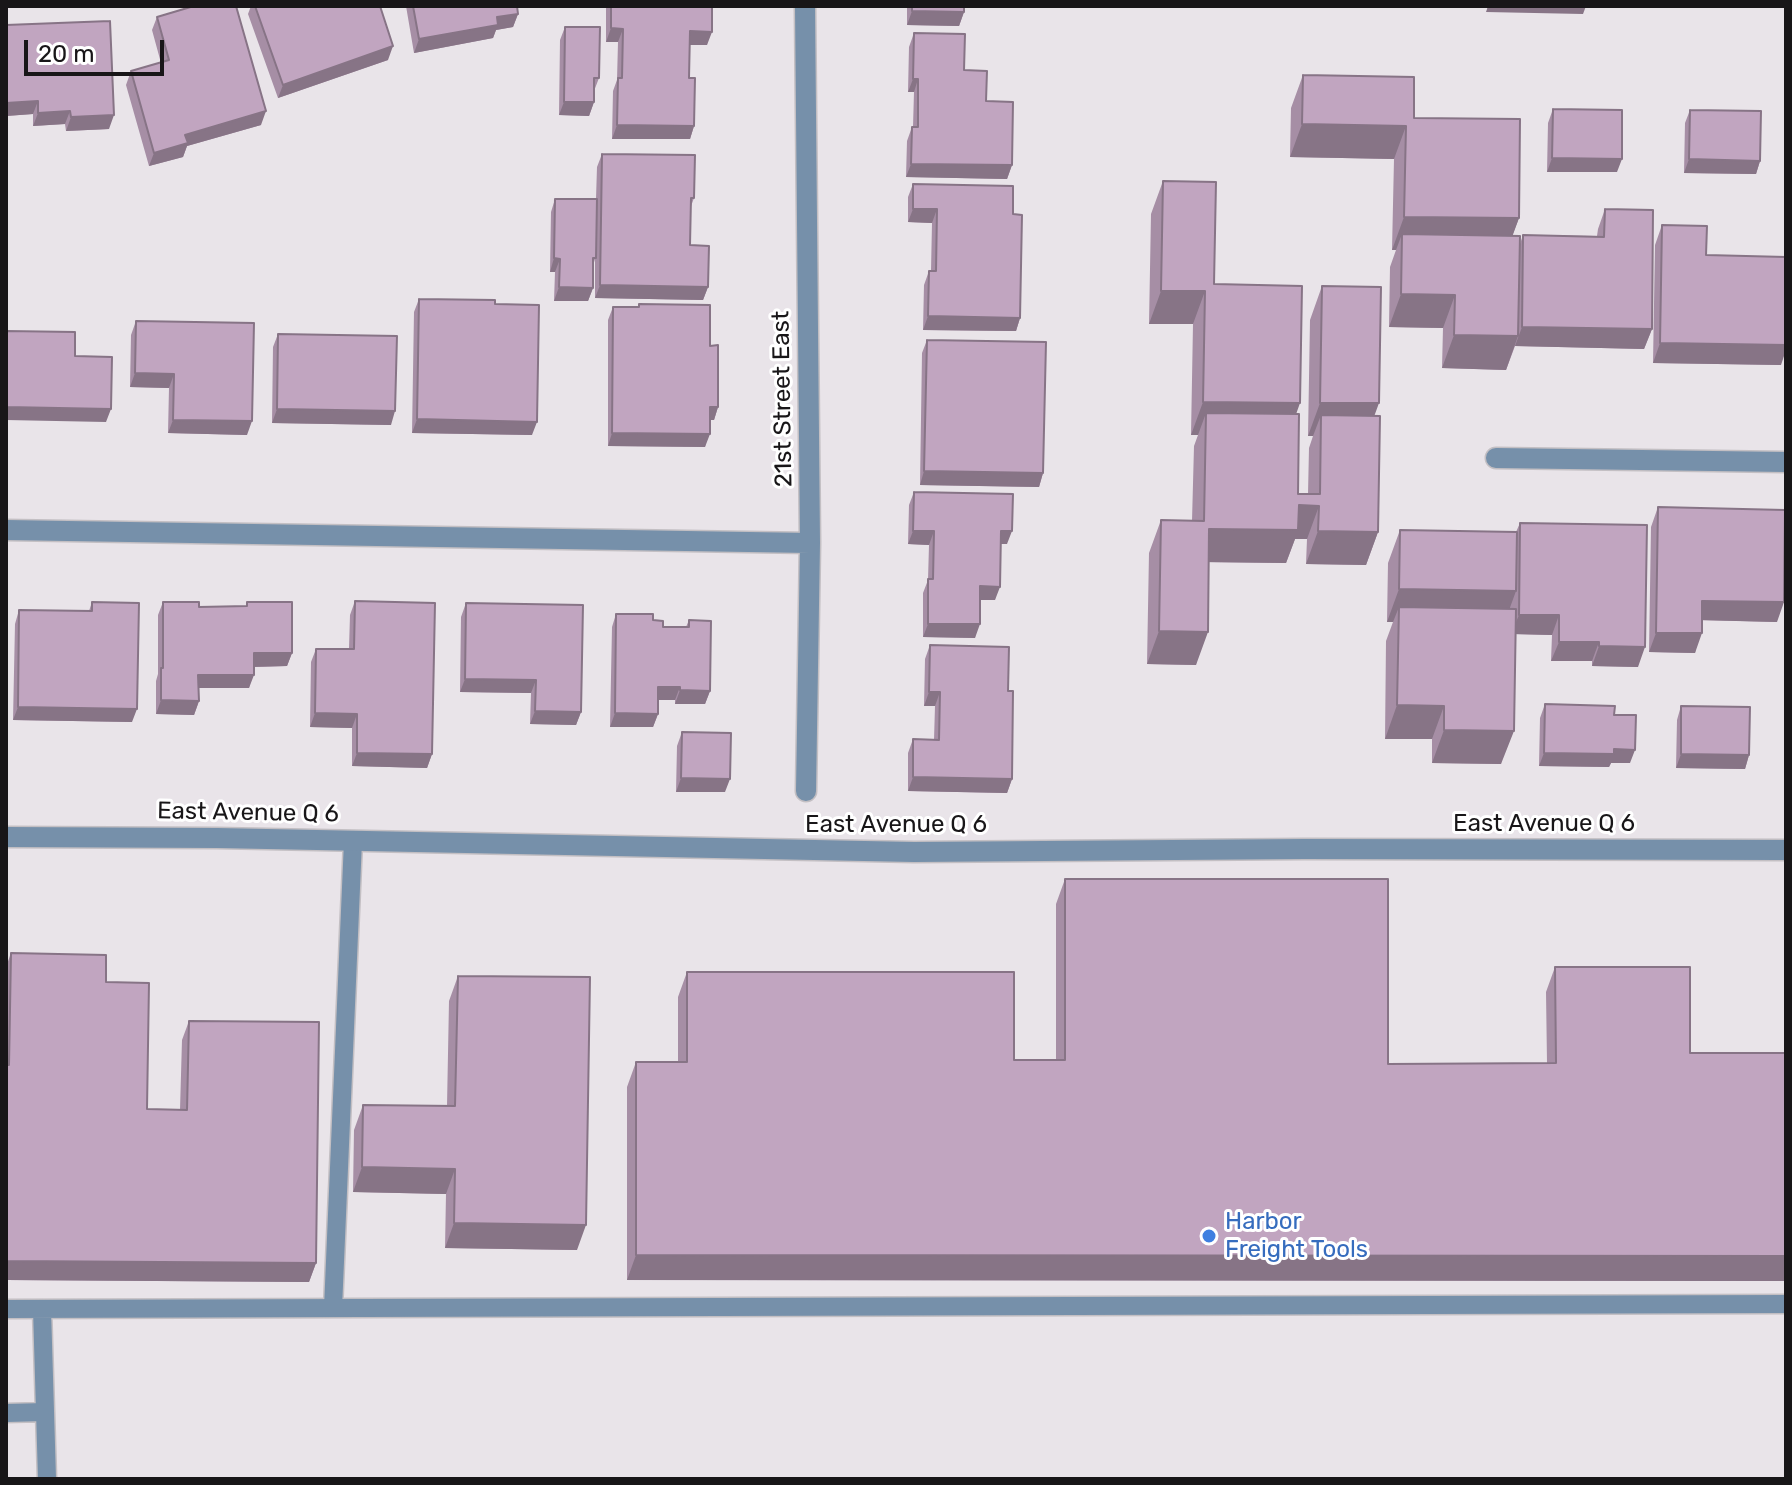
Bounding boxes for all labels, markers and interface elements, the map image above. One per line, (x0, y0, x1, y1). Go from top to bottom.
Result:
scale bar (28, 24, 168, 74)
text: 20 m (38, 40, 95, 68)
street label: 21st Street East (767, 311, 799, 487)
street label: East Avenue Q 6 (157, 797, 339, 829)
street label: East Avenue Q 6 (1453, 810, 1635, 838)
street label: East Avenue Q 6 (805, 811, 987, 839)
place label: Harbor Freight Tools (1225, 1208, 1368, 1264)
marker: Harbor Freight Tools (1200, 1227, 1218, 1245)

